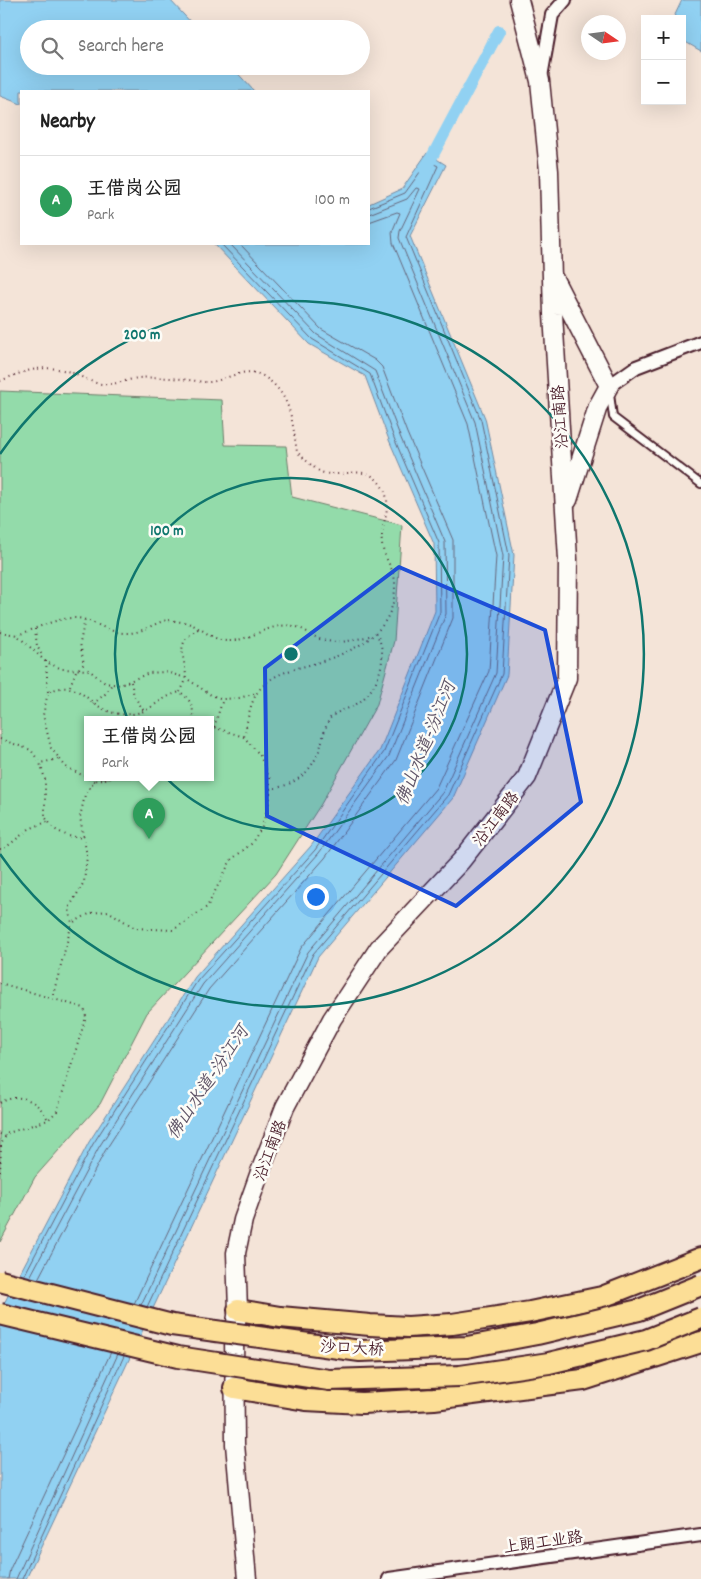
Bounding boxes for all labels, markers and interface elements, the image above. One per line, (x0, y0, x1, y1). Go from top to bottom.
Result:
north arrow (581, 15, 626, 60)
map controls (641, 15, 686, 105)
button: + (641, 15, 686, 60)
search box (20, 20, 370, 75)
icon: search (38, 34, 66, 62)
text: Search here (78, 34, 164, 61)
button: − (641, 60, 686, 105)
text: Nearby (40, 108, 95, 138)
text: 王借岗公园 (87, 177, 182, 204)
text: A (52, 189, 60, 212)
text: 100 m (314, 189, 350, 212)
text: Park (87, 204, 114, 227)
text: 200 m (124, 325, 160, 347)
street label: 沿江南路 (548, 384, 575, 450)
text: 100 m (150, 521, 184, 543)
centre of rings (282, 645, 300, 663)
water label: 佛山水道-汾江河 (391, 675, 465, 810)
popup (84, 716, 214, 781)
text: 王借岗公园 (101, 725, 197, 752)
text: Park (101, 752, 129, 775)
street label: 沿江南路 (468, 787, 526, 852)
pin: A (133, 798, 165, 839)
your location (303, 884, 329, 910)
water label: 佛山水道-汾江河 (162, 1019, 258, 1145)
street label: 沿江南路 (249, 1117, 294, 1185)
street label: 沙口大桥 (319, 1336, 384, 1363)
street label: 上朗工业路 (502, 1527, 585, 1560)

